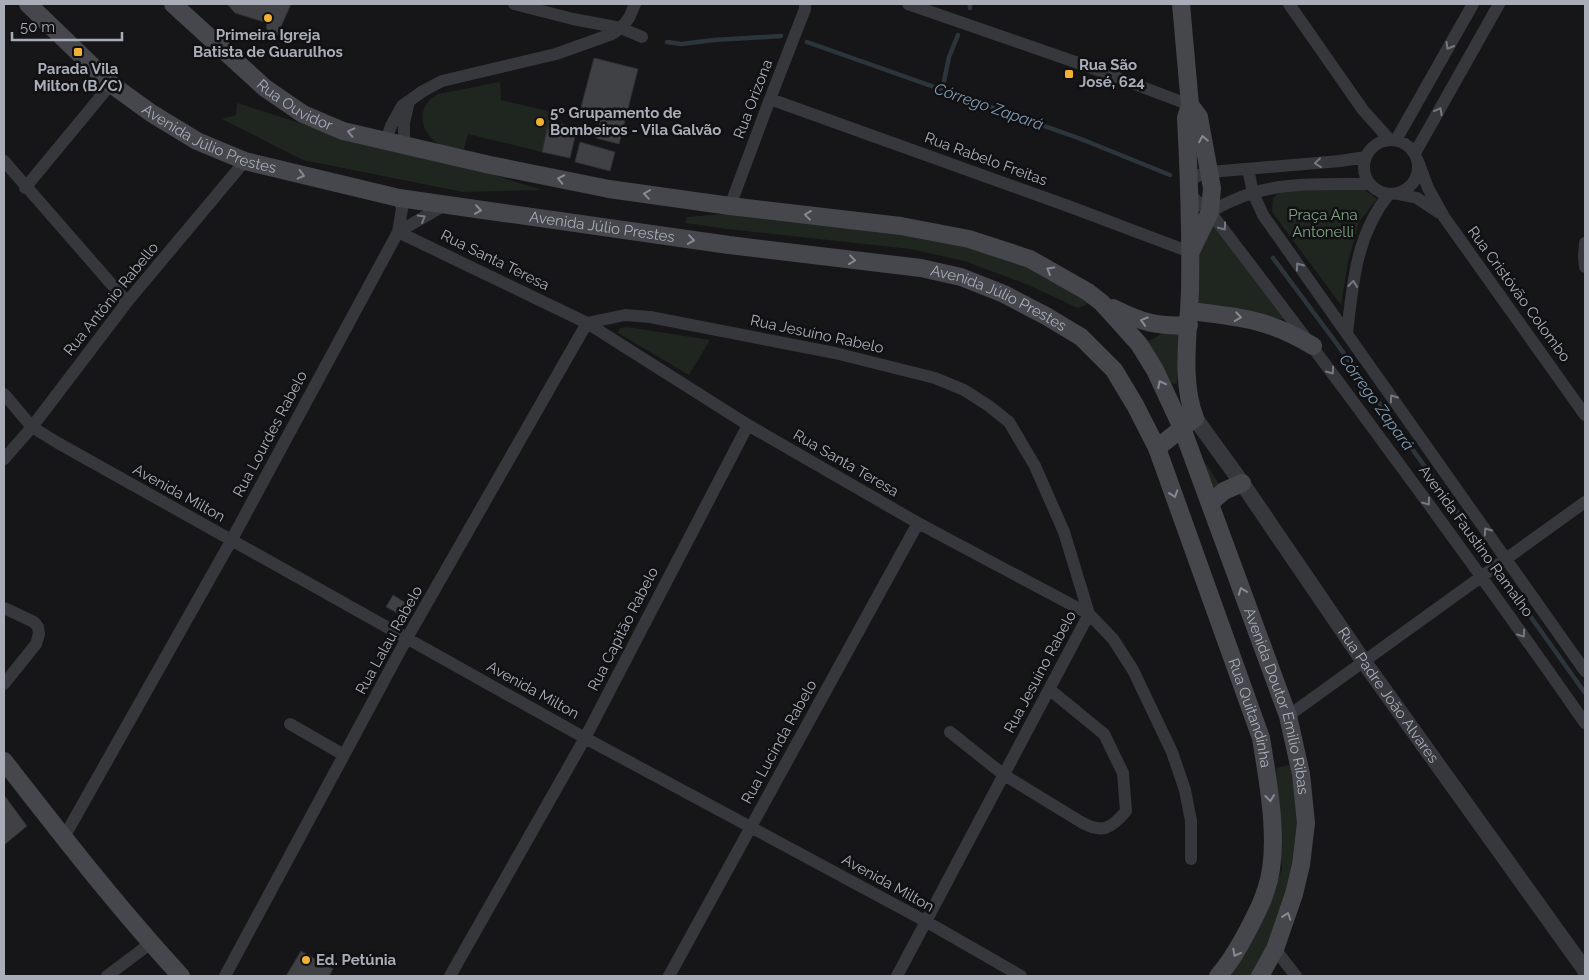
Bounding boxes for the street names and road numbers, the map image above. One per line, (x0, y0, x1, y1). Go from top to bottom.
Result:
street label: Rua Orizona (730, 57, 776, 141)
street label: Rua Ouvidor (253, 76, 336, 135)
street label: Avenida Júlio Prestes (138, 100, 278, 177)
street label: Rua Rabelo Freitas (922, 128, 1050, 190)
street label: Avenida Júlio Prestes (528, 208, 676, 246)
street label: Rua Cristóvão Colombo (1464, 223, 1574, 365)
street label: Rua Santa Teresa (438, 226, 552, 294)
street label: Rua Antônio Rabello (60, 239, 162, 359)
street label: Avenida Júlio Prestes (929, 261, 1070, 335)
street label: Rua Jesuíno Rabelo (749, 311, 885, 357)
street label: Rua Lourdes Rabelo (229, 368, 311, 500)
street label: Rua Santa Teresa (790, 426, 902, 500)
street label: Avenida Milton (130, 460, 228, 526)
street label: Avenida Faustino Ramalho (1415, 462, 1537, 620)
street label: Rua Capitão Rabelo (584, 564, 662, 694)
street label: Rua Lalau Rabelo (352, 582, 426, 697)
street label: Avenida Doutor Emilio Ribas (1240, 605, 1312, 795)
street label: Rua Jesuíno Rabelo (1000, 608, 1080, 736)
street label: Rua Padre João Alvares (1334, 624, 1443, 767)
street label: Rua Quitandinha (1224, 656, 1275, 769)
street label: Avenida Milton (484, 657, 582, 723)
street label: Rua Lucinda Rabelo (738, 677, 821, 807)
street label: Avenida Milton (839, 850, 937, 916)

